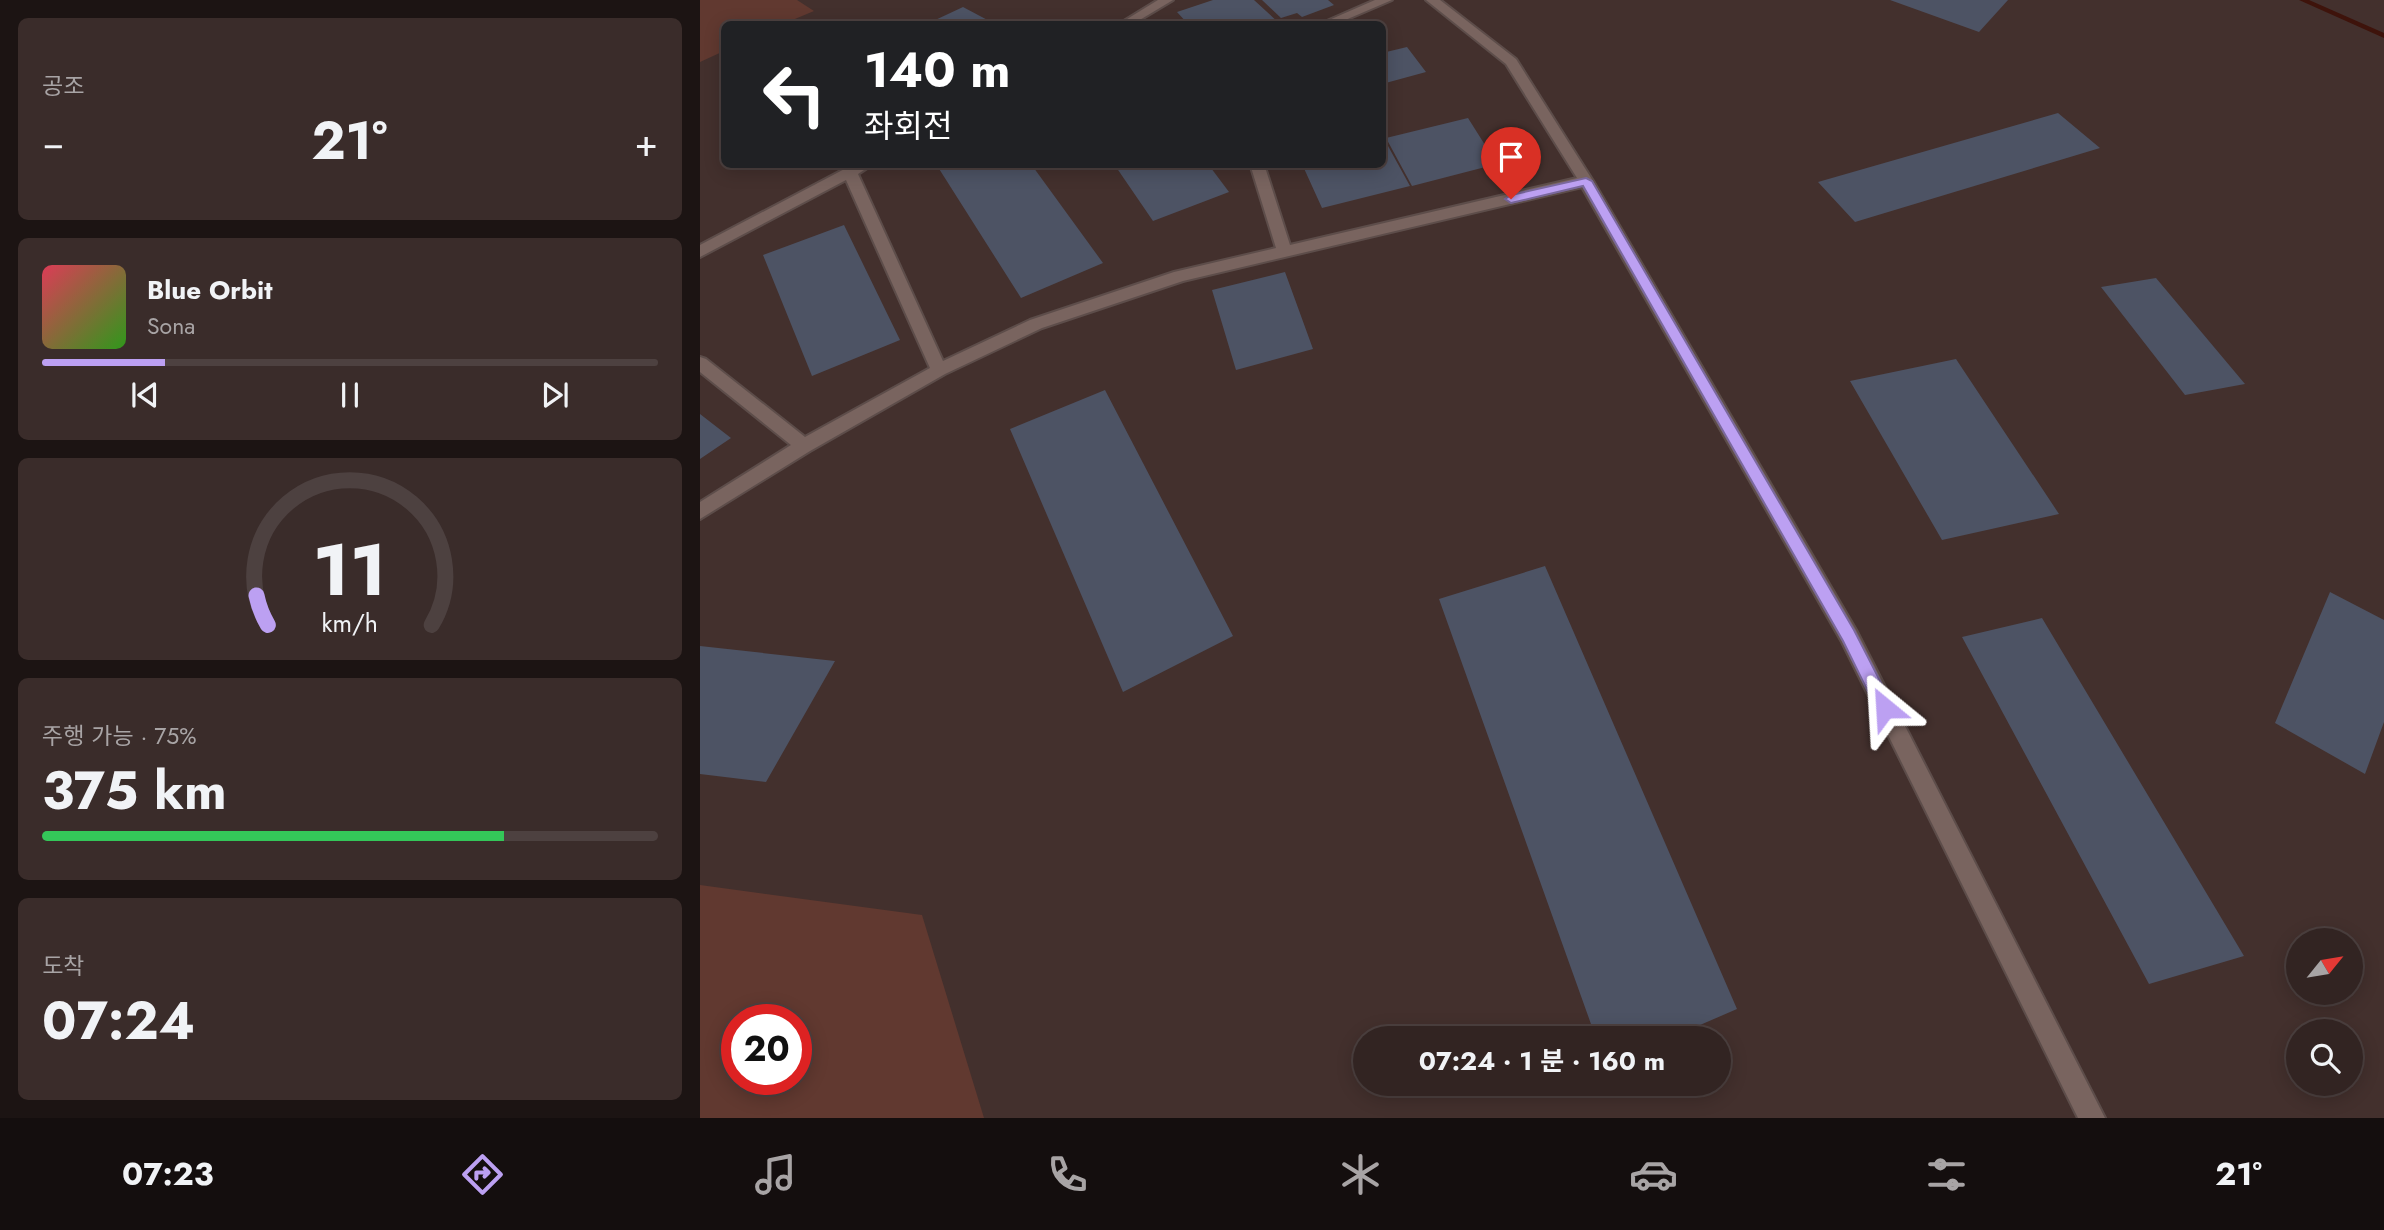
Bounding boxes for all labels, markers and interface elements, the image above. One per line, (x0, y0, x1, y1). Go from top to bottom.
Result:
text: 140 m (864, 35, 1010, 105)
icon: left (749, 49, 840, 140)
text: 공조 (42, 69, 84, 103)
text: 21° (312, 103, 388, 179)
text: 좌회전 (864, 103, 952, 149)
text: − (42, 115, 64, 170)
text: + (635, 115, 658, 170)
pin (1481, 127, 1541, 199)
icon: arrive (1492, 138, 1530, 176)
text: Blue Orbit (147, 271, 272, 309)
text: Sona (147, 309, 195, 343)
icon: previous (126, 376, 164, 414)
icon: pause (331, 376, 369, 414)
icon: next (536, 376, 574, 414)
text: 11 (313, 517, 387, 622)
text: km/h (322, 605, 378, 641)
position arrow (1848, 671, 1922, 745)
text: 주행 가능 · 75% (42, 719, 197, 753)
text: 375 km (42, 753, 227, 829)
north arrow (2286, 928, 2362, 1004)
map controls (2286, 928, 2363, 1096)
text: 도착 (42, 949, 84, 983)
text: 07:24 (42, 983, 195, 1059)
speed limit sign: 20 (721, 1004, 812, 1095)
button: search (2286, 1019, 2363, 1096)
text: 07:24 · 1 분 · 160 m (1419, 1042, 1665, 1080)
icon: directions (458, 1150, 507, 1199)
icon: music (751, 1150, 800, 1199)
icon: phone (1043, 1150, 1092, 1199)
icon: climate (1336, 1150, 1385, 1199)
icon: car (1629, 1150, 1678, 1199)
icon: filters (1922, 1150, 1971, 1199)
text: 07:23 (122, 1151, 214, 1197)
text: 21° (2215, 1151, 2262, 1197)

